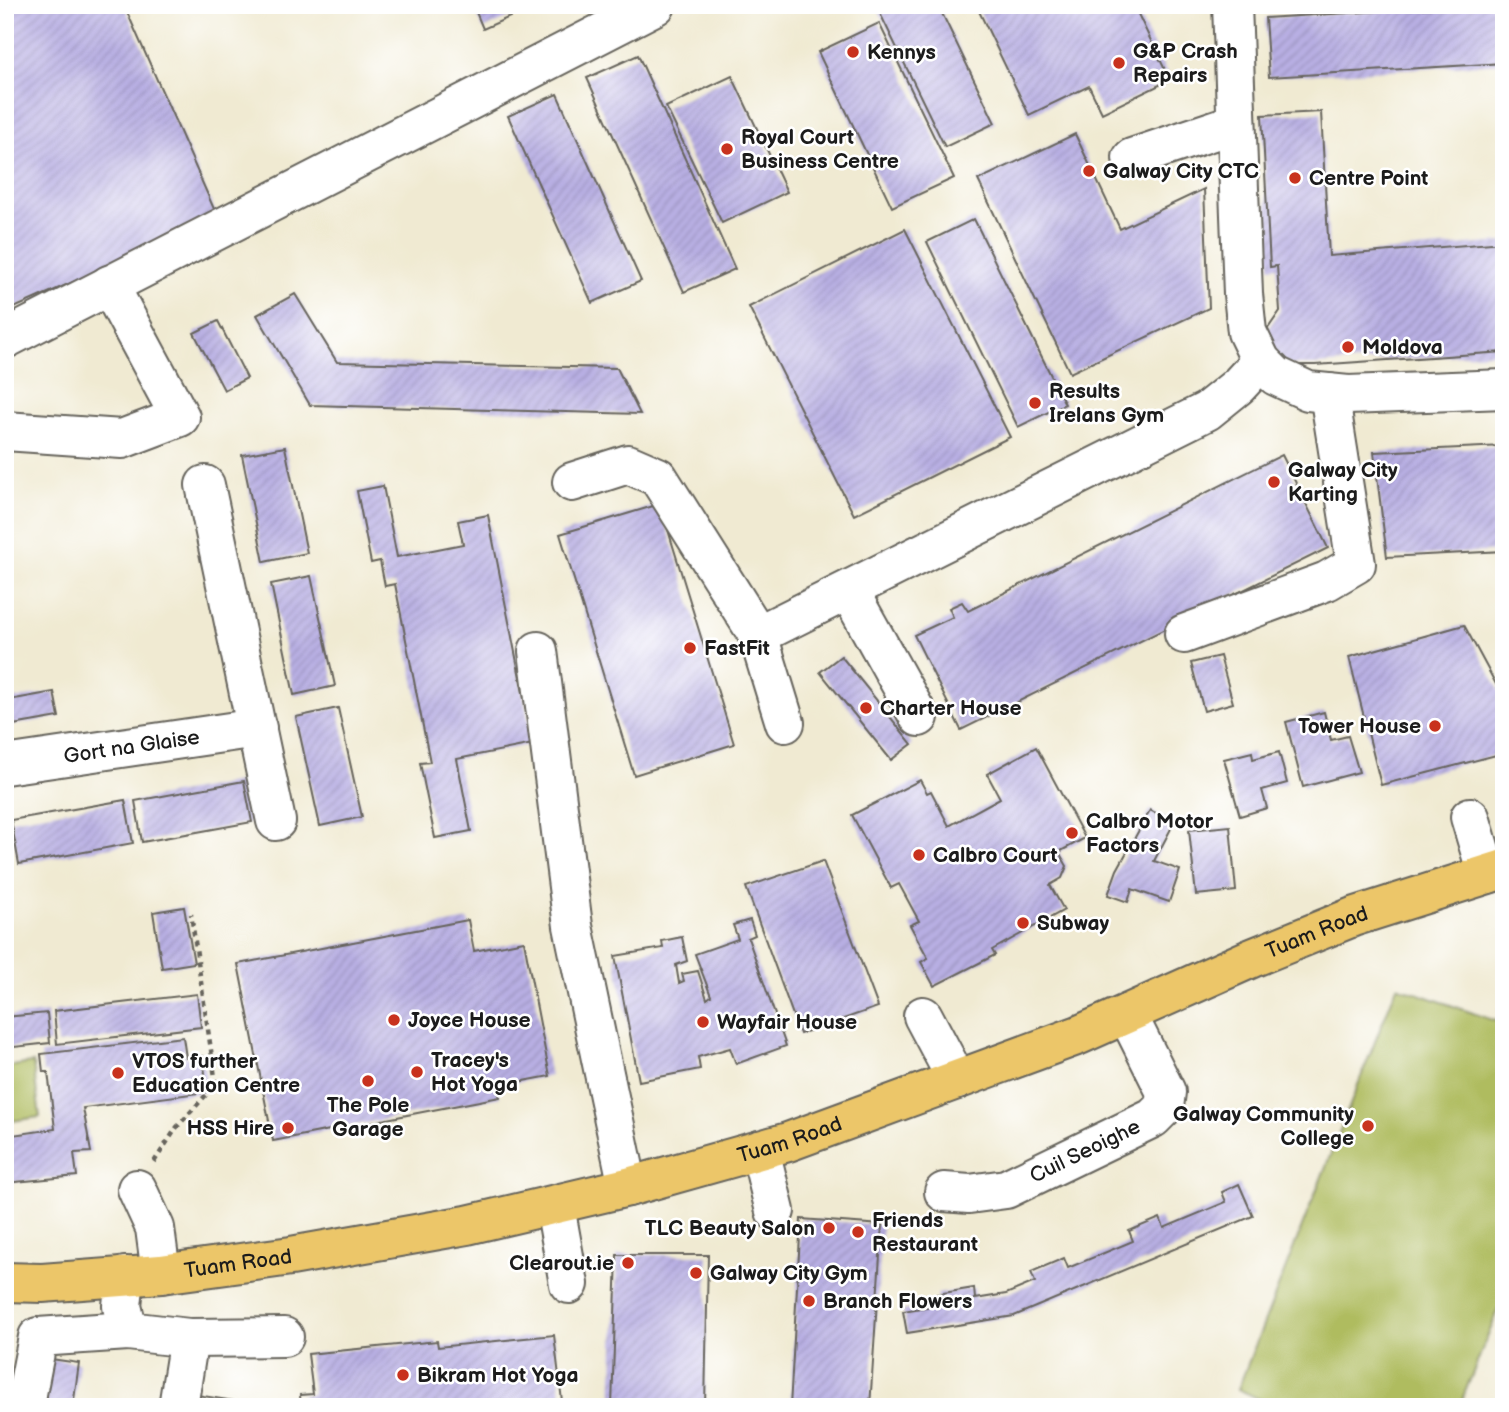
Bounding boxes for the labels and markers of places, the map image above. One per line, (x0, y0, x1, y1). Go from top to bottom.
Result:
place label: G&P Crash Repairs (1133, 39, 1238, 88)
place label: Kennys (867, 40, 936, 65)
marker: Kennys (845, 44, 861, 60)
marker: G&P Crash Repairs (1111, 55, 1127, 71)
place label: Royal Court Business Centre (741, 125, 899, 174)
marker: Royal Court Business Centre (719, 141, 735, 157)
place label: Galway City CTC (1103, 159, 1259, 184)
marker: Galway City CTC (1081, 163, 1097, 179)
place label: Centre Point (1309, 166, 1428, 191)
marker: Centre Point (1287, 170, 1303, 186)
place label: Moldova (1362, 335, 1443, 360)
marker: Moldova (1340, 339, 1356, 355)
place label: Results Irelans Gym (1049, 379, 1164, 428)
marker: Results Irelans Gym (1027, 395, 1043, 411)
place label: Galway City Karting (1288, 458, 1398, 507)
marker: Galway City Karting (1266, 474, 1282, 490)
place label: FastFit (704, 636, 770, 661)
marker: FastFit (682, 640, 698, 656)
place label: Charter House (880, 696, 1022, 721)
marker: Charter House (858, 700, 874, 716)
place label: Tower House (1298, 714, 1421, 739)
marker: Tower House (1427, 718, 1443, 734)
place label: Calbro Motor Factors (1086, 809, 1214, 858)
marker: Calbro Motor Factors (1064, 825, 1080, 841)
place label: Calbro Court (933, 843, 1058, 868)
marker: Calbro Court (911, 847, 927, 863)
place label: Subway (1037, 911, 1109, 936)
marker: Subway (1015, 915, 1031, 931)
place label: Joyce House (408, 1008, 531, 1033)
place label: Wayfair House (717, 1010, 857, 1035)
marker: Joyce House (386, 1012, 402, 1028)
marker: Wayfair House (695, 1014, 711, 1030)
place label: Tracey's Hot Yoga (431, 1048, 518, 1097)
place label: VTOS further Education Centre (132, 1049, 300, 1098)
marker: Tracey's Hot Yoga (409, 1064, 425, 1080)
marker: VTOS further Education Centre (110, 1065, 126, 1081)
marker: The Pole Garage (360, 1073, 376, 1089)
place label: The Pole Garage (327, 1093, 409, 1142)
place label: Galway Community College (1173, 1102, 1354, 1151)
place label: HSS Hire (187, 1116, 274, 1141)
marker: Galway Community College (1360, 1118, 1376, 1134)
marker: HSS Hire (280, 1120, 296, 1136)
place label: Friends Restaurant (872, 1208, 978, 1257)
place label: TLC Beauty Salon (645, 1216, 815, 1241)
marker: TLC Beauty Salon (821, 1220, 837, 1236)
marker: Friends Restaurant (850, 1224, 866, 1240)
place label: Clearout.ie (509, 1251, 614, 1276)
marker: Clearout.ie (620, 1255, 636, 1271)
place label: Galway City Gym (710, 1261, 868, 1286)
marker: Galway City Gym (688, 1265, 704, 1281)
place label: Branch Flowers (823, 1289, 972, 1314)
marker: Branch Flowers (801, 1293, 817, 1309)
place label: Bikram Hot Yoga (417, 1363, 578, 1388)
marker: Bikram Hot Yoga (395, 1367, 411, 1383)

